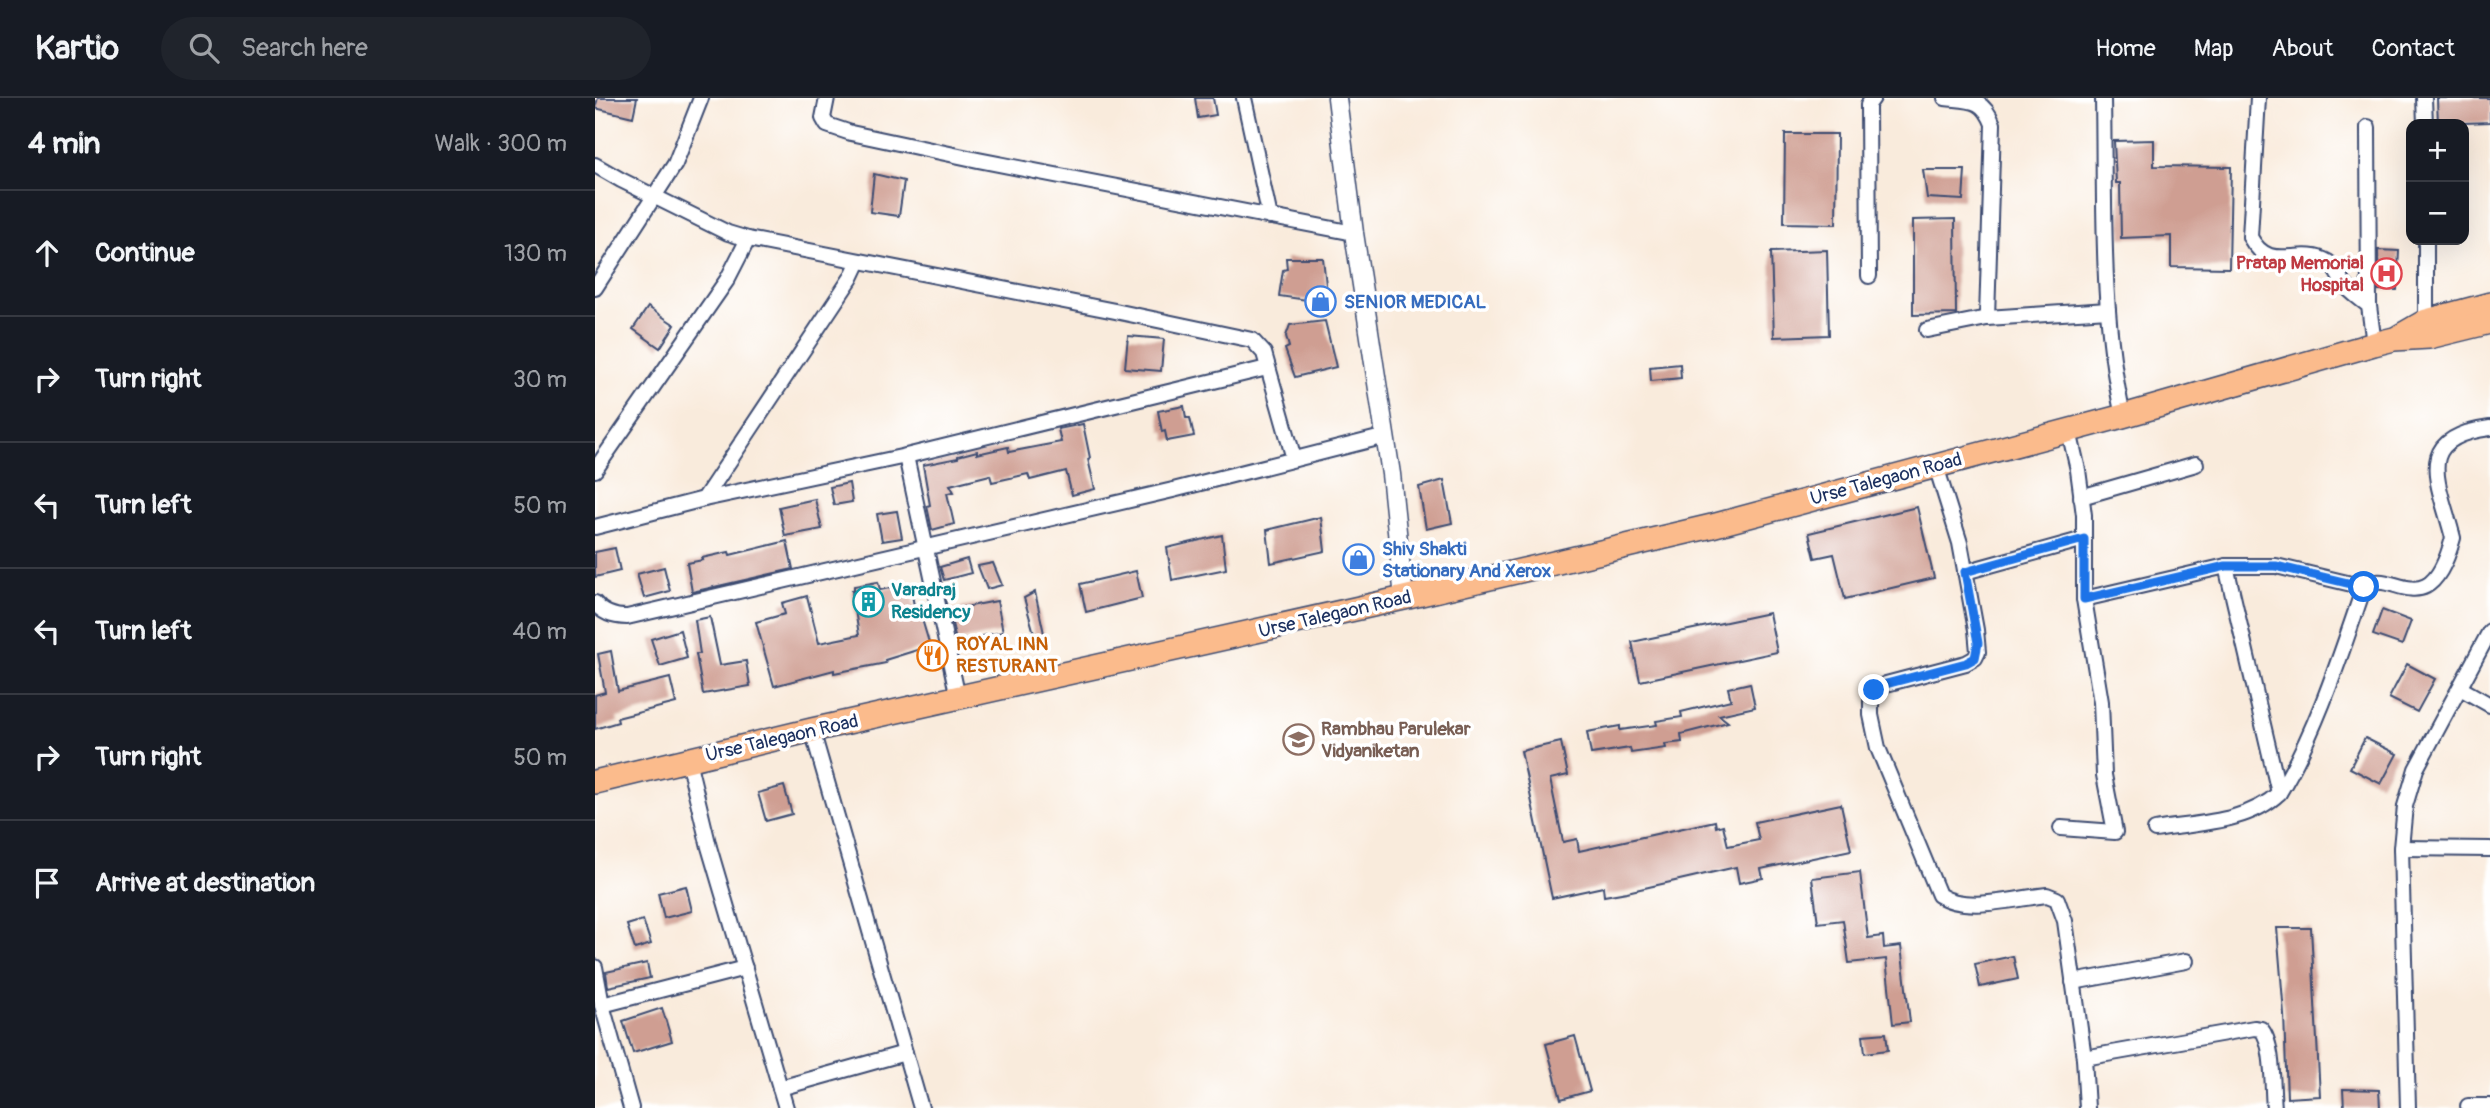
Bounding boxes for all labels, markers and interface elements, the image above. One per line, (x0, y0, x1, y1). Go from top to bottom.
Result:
search box (161, 17, 651, 80)
text: Kartio (35, 28, 119, 69)
icon: search (185, 29, 223, 67)
text: Search here (241, 32, 368, 64)
text: Home (2095, 34, 2156, 63)
text: Map (2194, 34, 2234, 63)
text: About (2272, 34, 2334, 63)
text: Contact (2372, 34, 2455, 63)
map controls (2406, 119, 2469, 245)
button: + (2406, 119, 2469, 182)
text: 4 min (28, 125, 101, 162)
text: Walk · 300 m (435, 129, 567, 158)
button: − (2406, 182, 2469, 245)
icon: ahead (28, 234, 66, 272)
text: Continue (95, 237, 195, 269)
text: 130 m (504, 239, 567, 268)
place label: Pratap Memorial Hospital (2236, 251, 2364, 297)
hospital icon: Pratap Memorial Hospital (2370, 257, 2404, 291)
shop icon: SENIOR MEDICAL (1304, 285, 1338, 319)
place label: SENIOR MEDICAL (1344, 290, 1487, 314)
icon: right (28, 360, 66, 398)
text: Turn right (95, 363, 201, 395)
text: 30 m (513, 365, 567, 394)
street label: Urse Talegaon Road (1807, 447, 1965, 511)
icon: left (28, 486, 66, 524)
text: Turn left (95, 489, 191, 521)
text: 50 m (513, 491, 567, 520)
place label: Shiv Shakti Stationary And Xerox (1382, 537, 1551, 583)
shop icon: Shiv Shakti Stationary And Xerox (1342, 543, 1376, 577)
route start (2348, 571, 2379, 602)
place label: Varadraj Residency (891, 578, 971, 624)
building icon: Varadraj Residency (851, 584, 885, 618)
street label: Urse Talegaon Road (1256, 585, 1414, 643)
icon: left (28, 612, 66, 650)
text: Turn left (95, 615, 191, 647)
text: 40 m (513, 617, 567, 646)
place label: ROYAL INN RESTURANT (956, 632, 1058, 678)
restaurant icon: ROYAL INN RESTURANT (916, 638, 950, 672)
route end (1858, 674, 1889, 705)
street label: Urse Talegaon Road (703, 709, 861, 767)
place label: Rambhau Parulekar Vidyaniketan (1321, 717, 1471, 763)
school or university icon: Rambhau Parulekar Vidyaniketan (1281, 723, 1315, 757)
icon: right (28, 738, 66, 776)
text: Turn right (95, 741, 201, 773)
text: 50 m (513, 743, 567, 772)
icon: arrive (28, 864, 66, 902)
text: Arrive at destination (95, 867, 315, 899)

